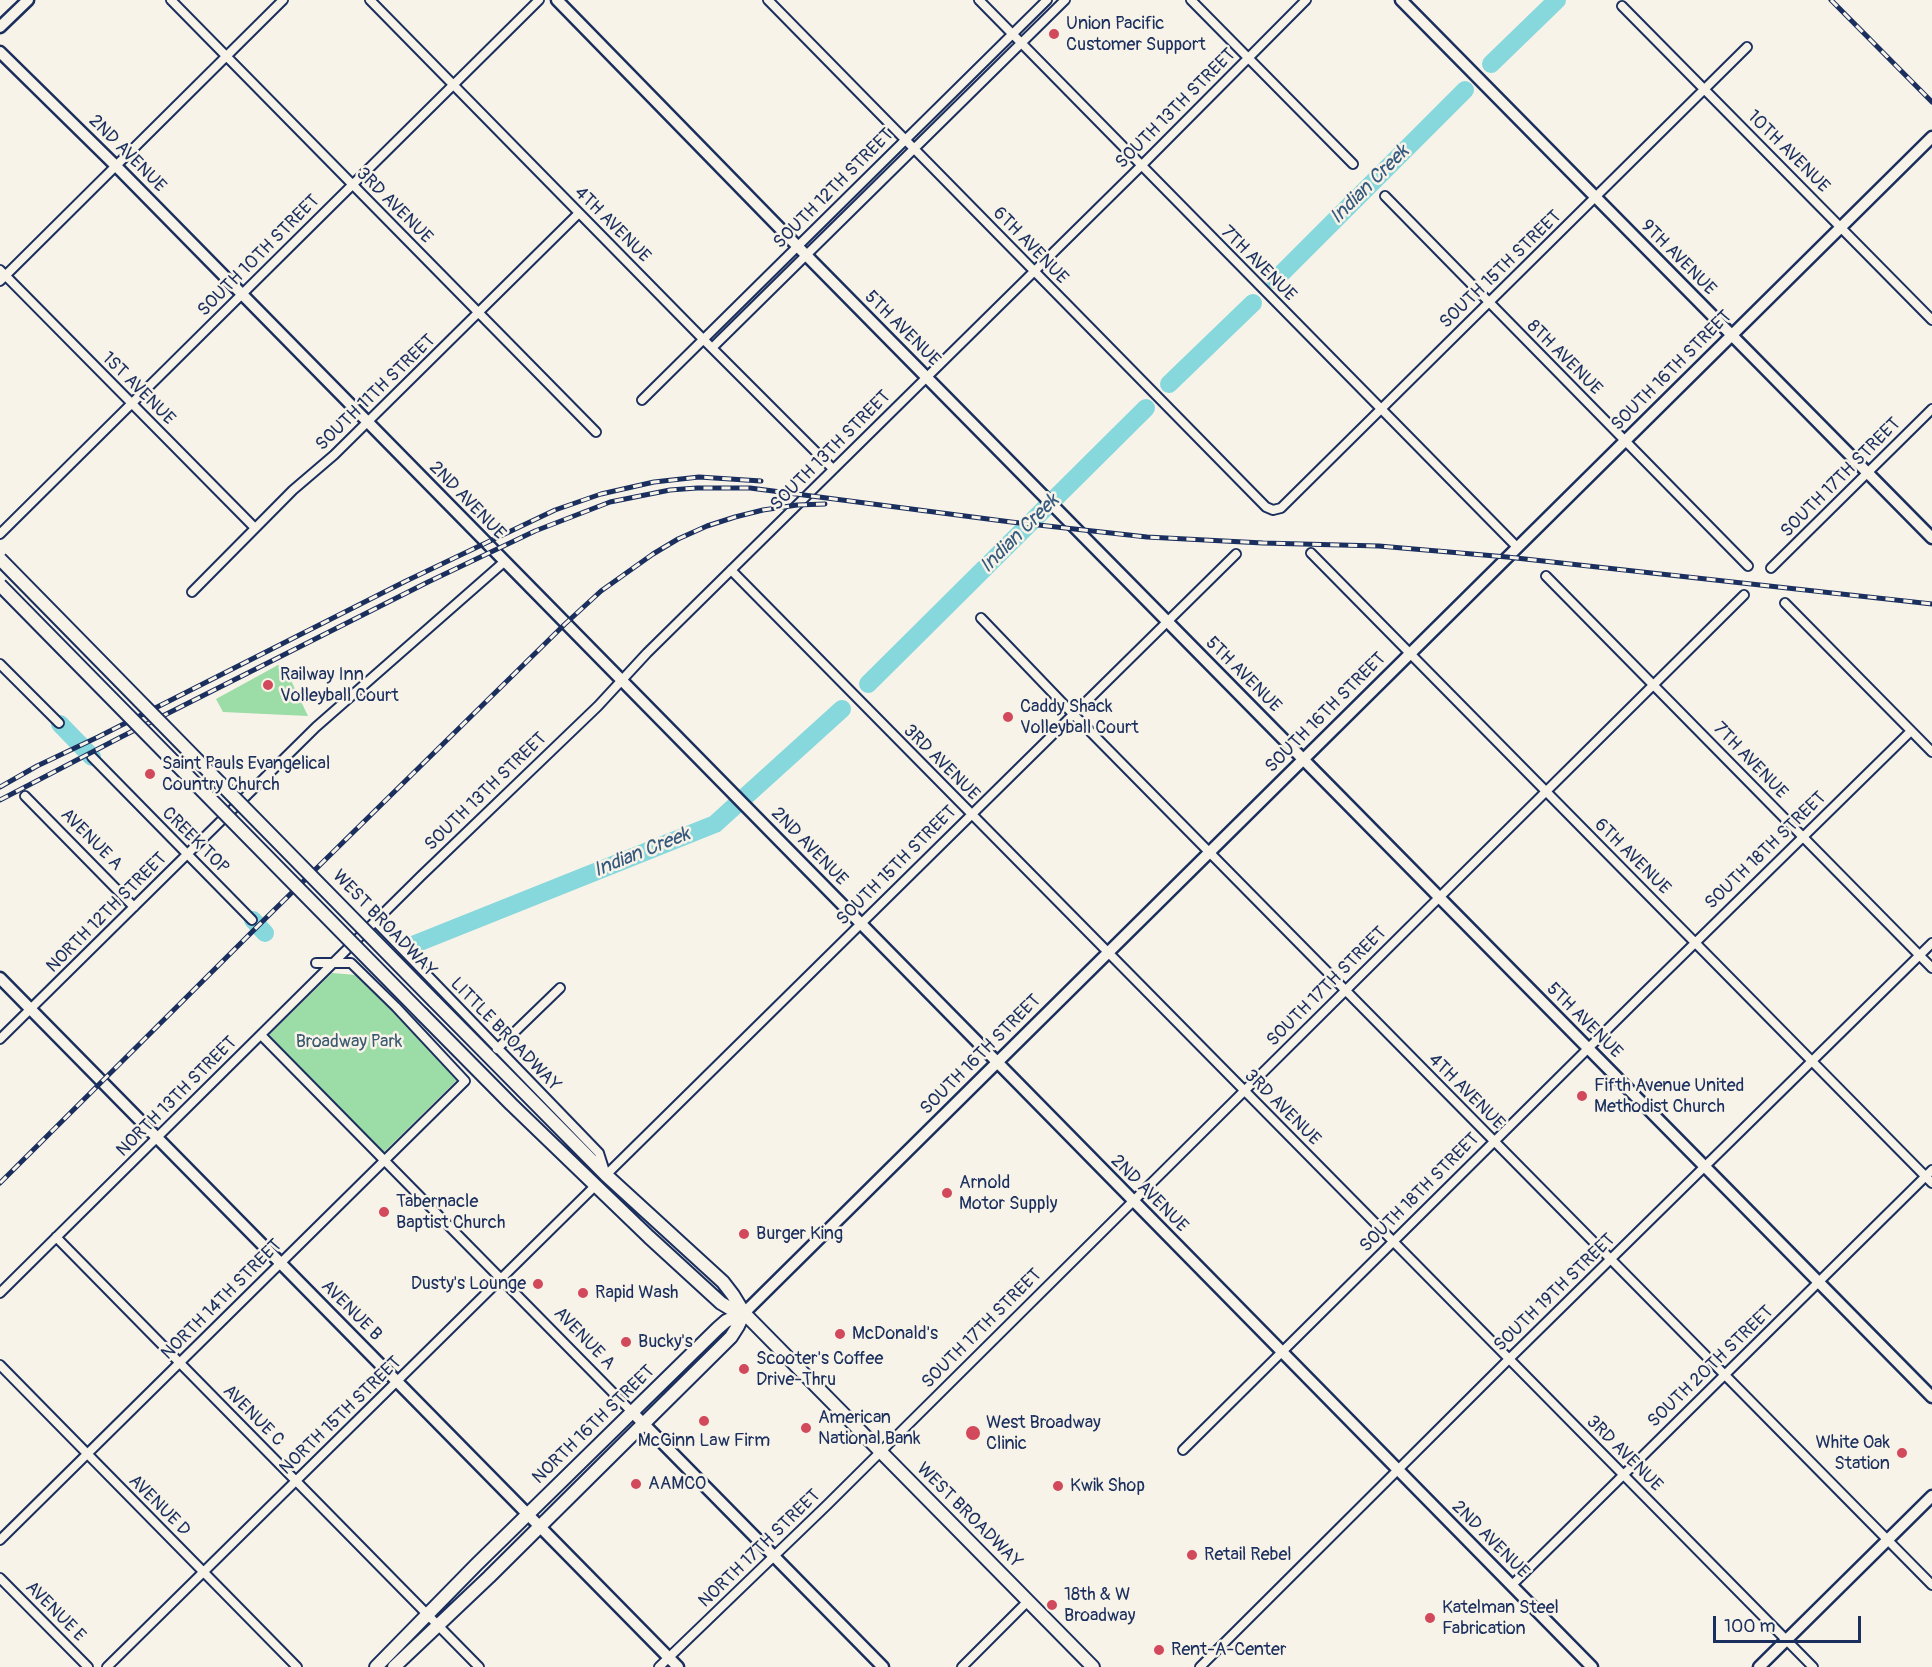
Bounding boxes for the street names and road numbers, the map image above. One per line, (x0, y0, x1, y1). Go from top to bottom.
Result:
street label: SOUTH 13TH STREET (1111, 44, 1241, 174)
street label: 10TH AVENUE (1742, 106, 1834, 198)
street label: 2ND AVENUE (84, 111, 170, 197)
street label: SOUTH 12TH STREET (769, 124, 899, 254)
street label: 3RD AVENUE (351, 163, 437, 249)
street label: 4TH AVENUE (569, 182, 655, 268)
street label: SOUTH 10TH STREET (194, 191, 324, 321)
street label: 6TH AVENUE (988, 203, 1072, 289)
street label: SOUTH 15TH STREET (1436, 206, 1566, 334)
street label: 9TH AVENUE (1636, 216, 1720, 300)
street label: 7TH AVENUE (1216, 222, 1300, 306)
street label: 5TH AVENUE (860, 287, 944, 371)
street label: SOUTH 16TH STREET (1607, 306, 1737, 436)
street label: 8TH AVENUE (1522, 316, 1606, 400)
street label: SOUTH 11TH STREET (312, 330, 440, 456)
street label: 1ST AVENUE (97, 348, 179, 430)
street label: SOUTH 13TH STREET (766, 386, 896, 516)
street label: SOUTH 17TH STREET (1777, 414, 1905, 542)
street label: 2ND AVENUE (424, 457, 510, 545)
street label: 5TH AVENUE (1201, 633, 1285, 717)
street label: SOUTH 16TH STREET (1261, 648, 1391, 778)
street label: 7TH AVENUE (1708, 718, 1792, 804)
street label: 3RD AVENUE (898, 720, 984, 806)
street label: SOUTH 13TH STREET (421, 728, 551, 856)
street label: SOUTH 18TH STREET (1701, 788, 1831, 914)
street label: SOUTH 15TH STREET (833, 802, 961, 930)
street label: CREEK TOP (157, 803, 233, 879)
street label: 2ND AVENUE (766, 803, 852, 891)
street label: AVENUE A (55, 804, 127, 876)
street label: 6TH AVENUE (1589, 814, 1675, 900)
street label: NORTH 12TH STREET (42, 848, 172, 978)
street label: WEST BROADWAY (327, 866, 441, 982)
street label: SOUTH 17TH STREET (1263, 923, 1391, 1051)
street label: LITTLE BROADWAY (445, 974, 565, 1096)
street label: 5TH AVENUE (1542, 979, 1626, 1063)
street label: SOUTH 16TH STREET (916, 990, 1046, 1120)
street label: NORTH 13TH STREET (112, 1032, 242, 1162)
street label: 4TH AVENUE (1423, 1049, 1509, 1135)
street label: 3RD AVENUE (1239, 1065, 1325, 1151)
street label: SOUTH 18TH STREET (1356, 1129, 1484, 1257)
street label: 2ND AVENUE (1106, 1151, 1192, 1237)
street label: SOUTH 19TH STREET (1490, 1230, 1620, 1356)
street label: NORTH 14TH STREET (157, 1235, 287, 1365)
street label: SOUTH 17TH STREET (918, 1265, 1046, 1393)
street label: AVENUE B (316, 1276, 386, 1346)
street label: SOUTH 20TH STREET (1644, 1301, 1778, 1433)
street label: AVENUE A (549, 1303, 619, 1375)
street label: NORTH 15TH STREET (276, 1352, 406, 1480)
street label: NORTH 16TH STREET (528, 1361, 660, 1489)
street label: AVENUE C (218, 1381, 288, 1451)
street label: 3RD AVENUE (1581, 1411, 1667, 1497)
street label: WEST BROADWAY (912, 1459, 1026, 1573)
street label: AVENUE D (124, 1471, 194, 1541)
street label: NORTH 17TH STREET (695, 1485, 825, 1613)
street label: 2ND AVENUE (1447, 1497, 1533, 1583)
street label: AVENUE E (20, 1577, 90, 1647)

